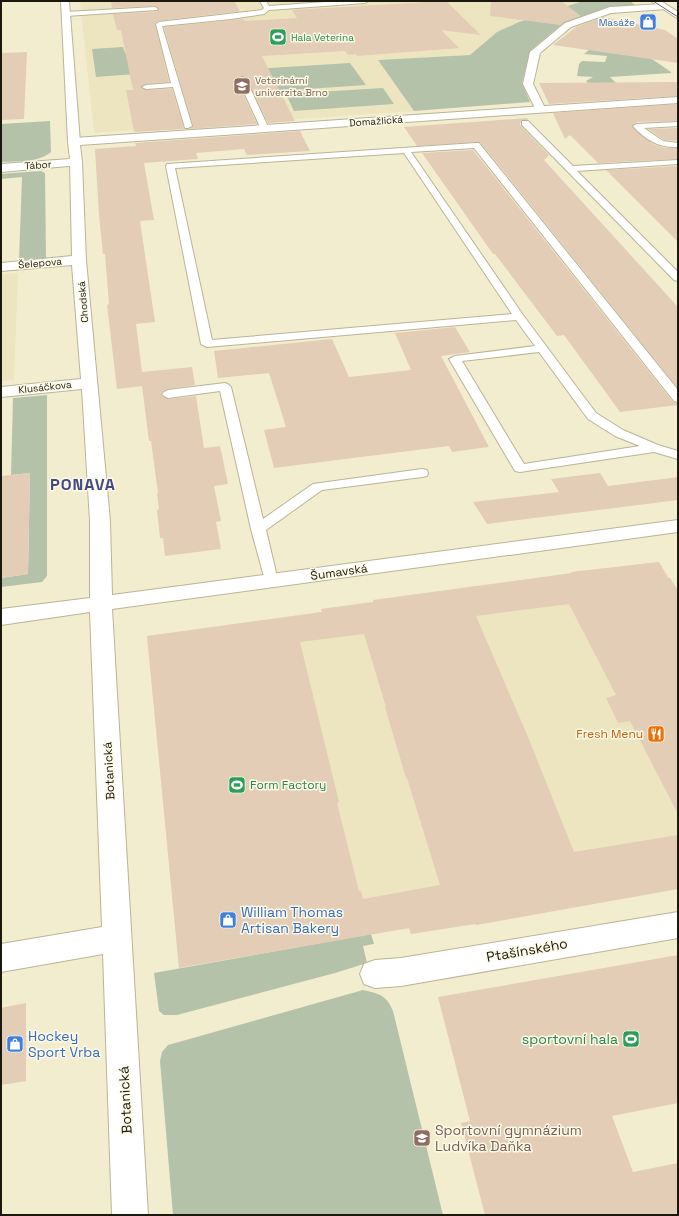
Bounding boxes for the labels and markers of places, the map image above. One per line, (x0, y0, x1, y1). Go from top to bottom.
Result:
shop icon: Masáže (638, 12, 658, 32)
place label: Masáže (599, 16, 635, 29)
sports icon: Hala Veterina (268, 27, 288, 47)
place label: Hala Veterina (291, 31, 354, 44)
place label: Veterinární univerzita Brno (255, 74, 328, 99)
school or university icon: Veterinární univerzita Brno (232, 76, 252, 96)
restaurant icon: Fresh Menu (646, 724, 666, 744)
place label: Fresh Menu (576, 726, 643, 742)
sports icon: Form Factory (227, 775, 247, 795)
place label: Form Factory (250, 777, 326, 793)
place label: William Thomas Artisan Bakery (241, 903, 343, 937)
shop icon: William Thomas Artisan Bakery (218, 910, 238, 930)
place label: Hockey Sport Vrba (28, 1027, 100, 1061)
sports icon: sportovní hala (621, 1029, 641, 1049)
place label: sportovní hala (522, 1030, 618, 1048)
shop icon: Hockey Sport Vrba (5, 1034, 25, 1054)
place label: Sportovní gymnázium Ludvíka Daňka (435, 1121, 582, 1155)
school or university icon: Sportovní gymnázium Ludvíka Daňka (412, 1128, 432, 1148)

